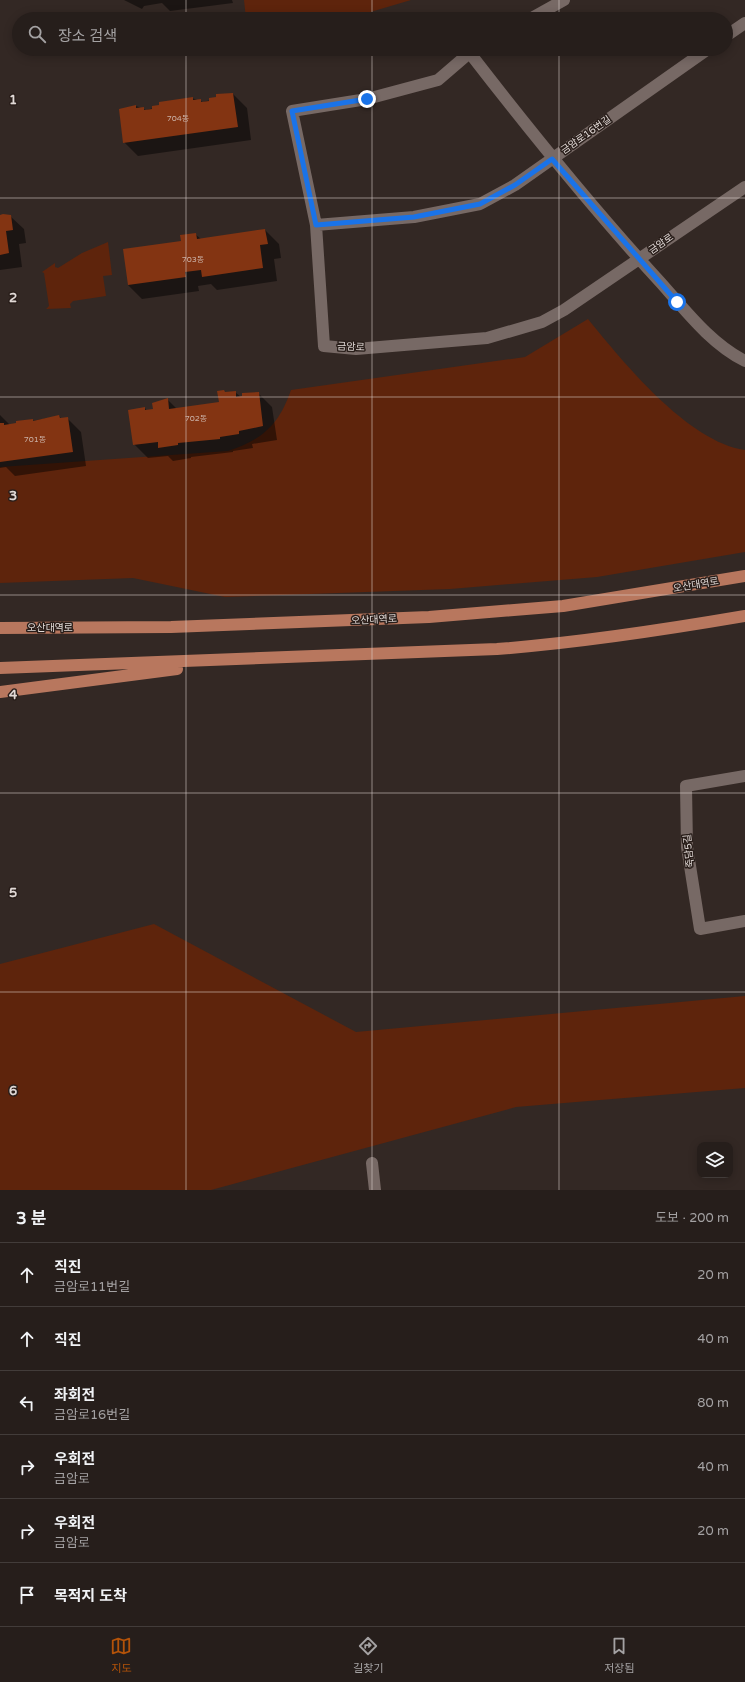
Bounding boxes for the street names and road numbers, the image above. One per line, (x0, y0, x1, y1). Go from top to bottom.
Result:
street label: 금암로16번길 (559, 113, 613, 157)
street label: 금암로 (646, 231, 676, 257)
street label: 금암로 (337, 341, 365, 353)
street label: 오산대역로 (672, 575, 720, 595)
street label: 오산대역로 (351, 613, 397, 627)
street label: 오산대역로 (27, 622, 73, 634)
street label: 죽담5길 (681, 834, 697, 868)

